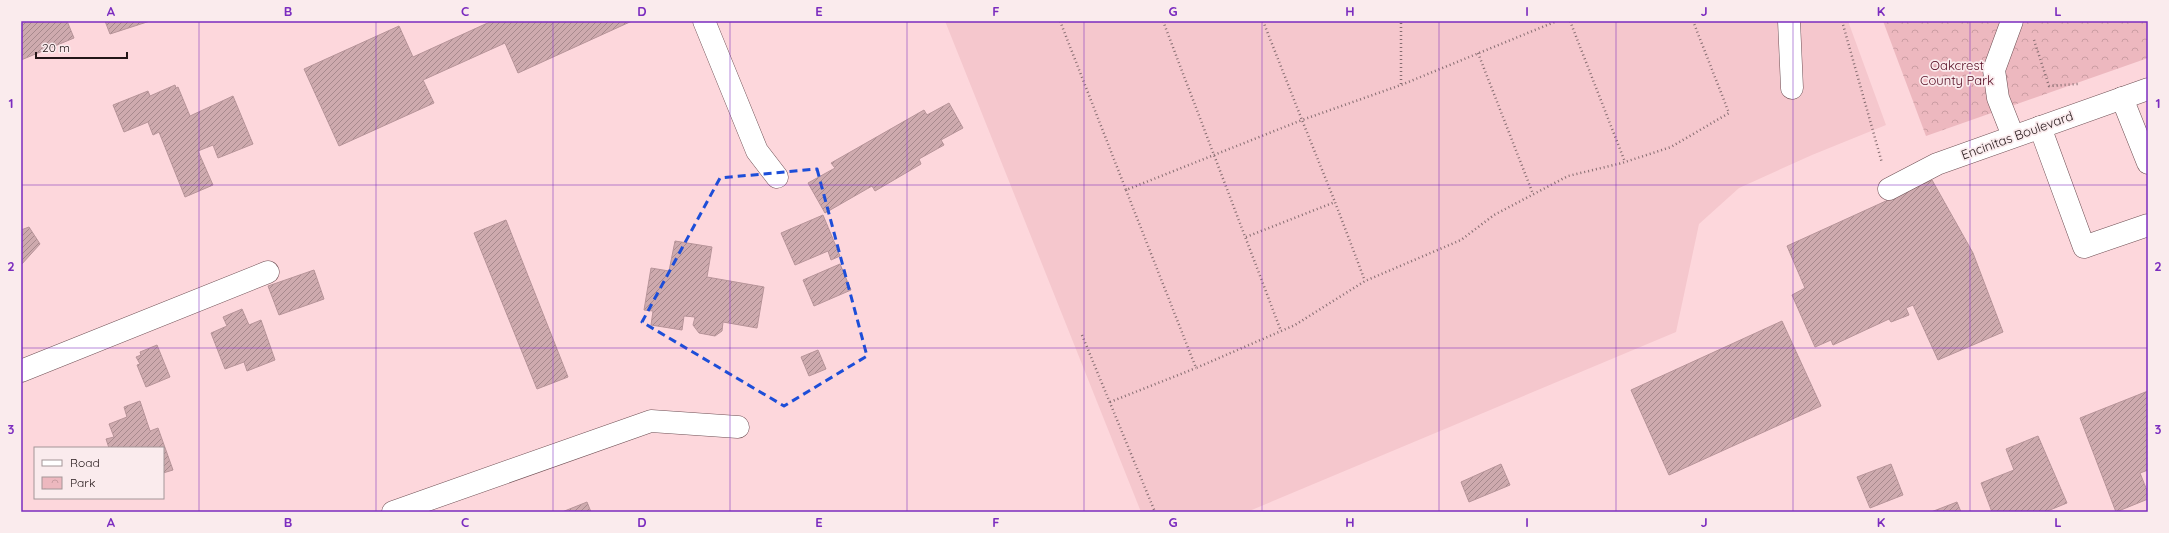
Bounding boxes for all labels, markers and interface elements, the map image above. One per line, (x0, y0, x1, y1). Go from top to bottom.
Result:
text: A (107, 3, 116, 19)
text: B (284, 3, 292, 19)
text: C (461, 3, 469, 19)
text: D (637, 3, 647, 19)
text: E (815, 3, 823, 19)
text: F (992, 3, 1000, 19)
text: G (1168, 3, 1178, 19)
text: H (1345, 3, 1355, 19)
text: I (1525, 3, 1529, 19)
text: J (1700, 3, 1708, 19)
text: K (1877, 3, 1886, 19)
text: L (2054, 3, 2062, 19)
scale bar (36, 34, 127, 60)
text: 20 m (42, 40, 70, 55)
park label: Oakcrest County Park (1920, 57, 1994, 88)
text: 1 (8, 95, 14, 111)
text: 1 (2155, 95, 2161, 111)
street label: Encinitas Boulevard (1959, 107, 2075, 163)
text: 2 (7, 258, 15, 274)
text: 2 (2154, 258, 2162, 274)
text: 3 (8, 421, 15, 437)
text: 3 (2155, 421, 2162, 437)
legend (34, 447, 164, 499)
text: Road (70, 455, 100, 470)
text: Park (70, 475, 95, 490)
text: A (107, 514, 116, 530)
text: B (284, 514, 292, 530)
text: C (461, 514, 469, 530)
text: D (637, 514, 647, 530)
text: E (815, 514, 823, 530)
text: F (992, 514, 1000, 530)
text: G (1168, 514, 1178, 530)
text: H (1345, 514, 1355, 530)
text: I (1525, 514, 1529, 530)
text: J (1700, 514, 1708, 530)
text: K (1877, 514, 1886, 530)
text: L (2054, 514, 2062, 530)

